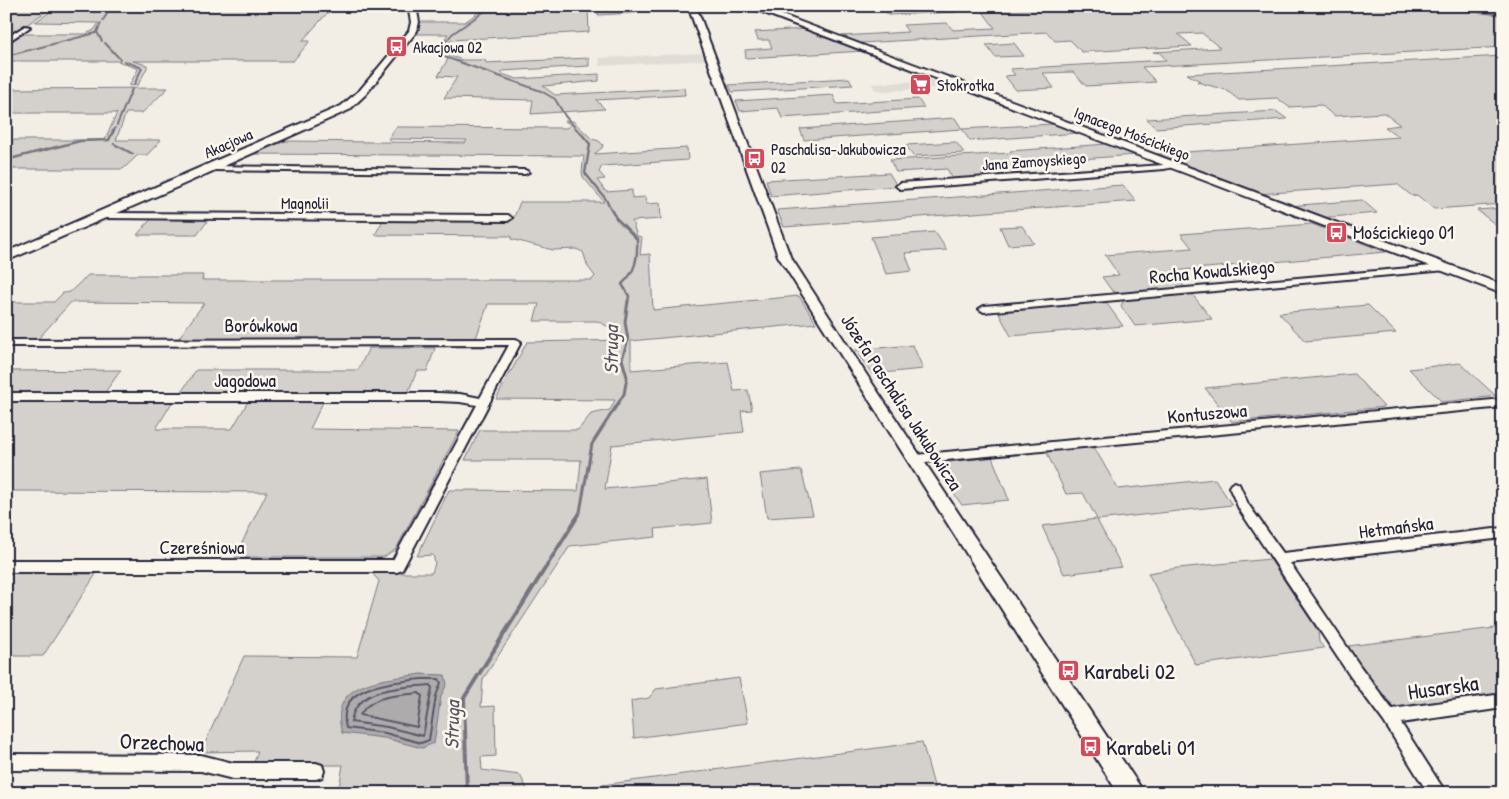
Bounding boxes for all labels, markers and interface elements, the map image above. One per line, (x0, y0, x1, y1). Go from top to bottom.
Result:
bus stop icon: Akacjowa 02 (385, 35, 409, 59)
place label: Akacjowa 02 (413, 36, 483, 58)
supermarket icon: Stokrotka (909, 73, 933, 97)
place label: Stokrotka (937, 74, 994, 96)
street label: Ignacego Mościckiego (1071, 101, 1194, 165)
street label: Akacjowa (200, 123, 256, 163)
place label: Paschalisa-Jakubowicza 02 (771, 138, 906, 178)
bus stop icon: Paschalisa-Jakubowicza 02 (743, 146, 767, 170)
street label: Jana Zamoyskiego (981, 146, 1087, 176)
street label: Magnolii (281, 192, 329, 214)
place label: Mościckiego 01 (1353, 219, 1454, 245)
bus stop icon: Mościckiego 01 (1325, 220, 1349, 244)
street label: Rocha Kowalskiego (1148, 253, 1276, 289)
street label: Józefa Paschalisa Jakubowicza (835, 309, 969, 496)
street label: Borówkowa (225, 312, 298, 338)
water label: Struga (597, 324, 625, 374)
street label: Jagodowa (214, 367, 277, 393)
street label: Kontuszowa (1166, 397, 1248, 429)
street label: Hetmańska (1357, 509, 1435, 544)
street label: Czereśniowa (159, 534, 245, 560)
place label: Karabeli 02 (1084, 656, 1176, 686)
bus stop icon: Karabeli 02 (1056, 659, 1080, 683)
street label: Husarska (1406, 667, 1481, 707)
water label: Struga (438, 698, 466, 749)
street label: Orzechowa (119, 726, 205, 758)
place label: Karabeli 01 (1106, 732, 1195, 762)
bus stop icon: Karabeli 01 (1078, 735, 1102, 759)

